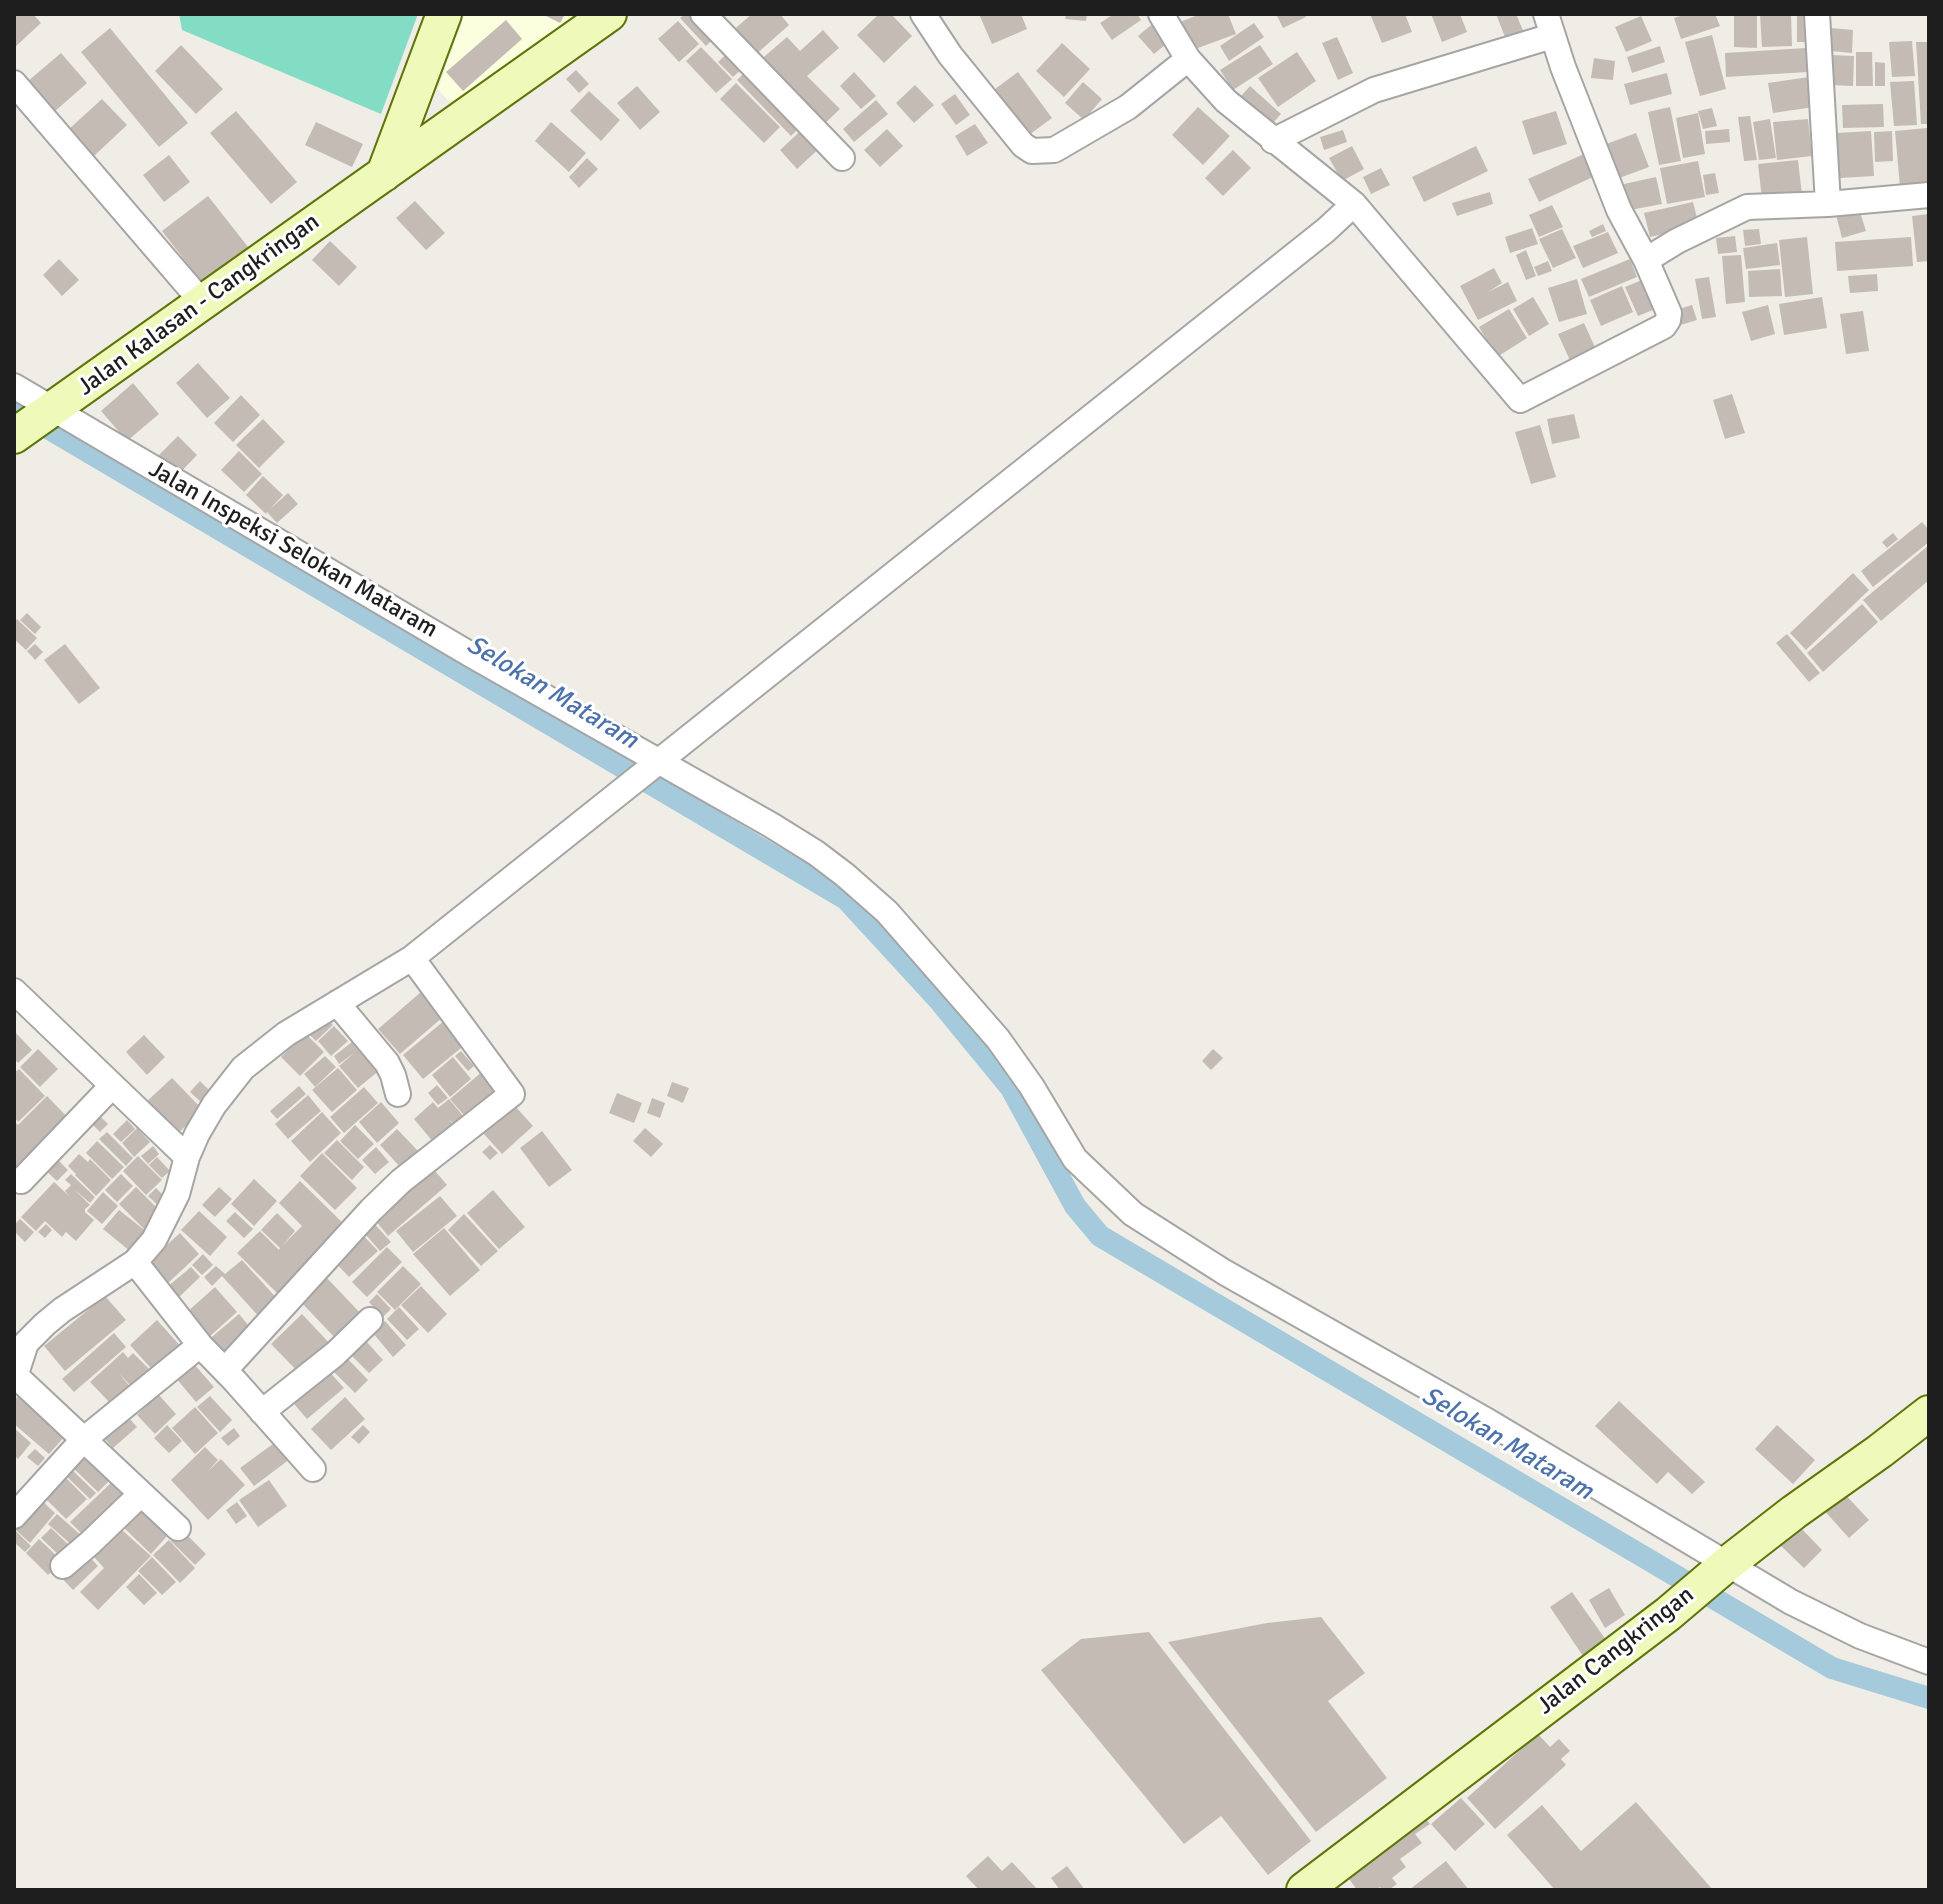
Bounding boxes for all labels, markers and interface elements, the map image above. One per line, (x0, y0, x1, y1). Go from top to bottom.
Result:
street label: Jalan Kalasan - Cangkringan (73, 208, 325, 402)
street label: Jalan Inspeksi Selokan Mataram (143, 455, 443, 645)
water label: Selokan Mataram (461, 630, 643, 756)
water label: Selokan Mataram (1416, 1381, 1598, 1507)
street label: Jalan Cangkringan (1532, 1581, 1700, 1721)

